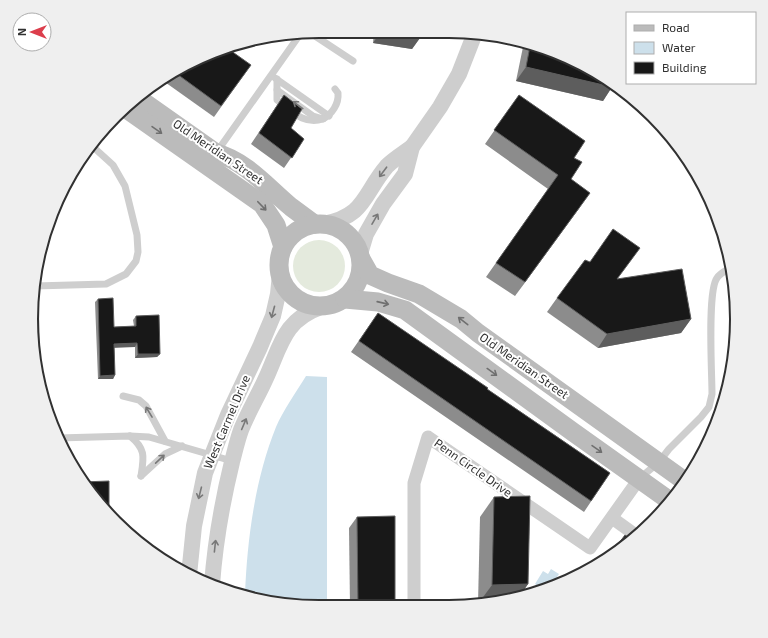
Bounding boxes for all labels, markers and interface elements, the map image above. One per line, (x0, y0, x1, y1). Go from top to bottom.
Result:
north arrow (12, 12, 52, 52)
legend (626, 12, 756, 84)
text: Road (662, 20, 690, 34)
text: N (15, 28, 28, 36)
text: Water (662, 40, 696, 54)
text: Building (662, 60, 707, 74)
one-way arrow (292, 101, 303, 109)
street label: Old Meridian Street (171, 116, 266, 187)
one-way arrow (152, 126, 163, 134)
one-way arrow (378, 167, 387, 178)
one-way arrow (258, 201, 267, 211)
one-way arrow (371, 213, 379, 225)
one-way arrow (376, 299, 389, 307)
one-way arrow (269, 305, 277, 318)
one-way arrow (457, 317, 468, 325)
street label: Old Meridian Street (477, 329, 572, 401)
one-way arrow (486, 368, 497, 377)
street label: West Carmel Drive (200, 373, 252, 471)
one-way arrow (145, 406, 153, 418)
one-way arrow (241, 418, 248, 430)
street label: Penn Circle Drive (432, 435, 515, 499)
one-way arrow (591, 445, 602, 453)
one-way arrow (155, 454, 165, 463)
one-way arrow (196, 486, 204, 499)
one-way arrow (211, 540, 219, 553)

